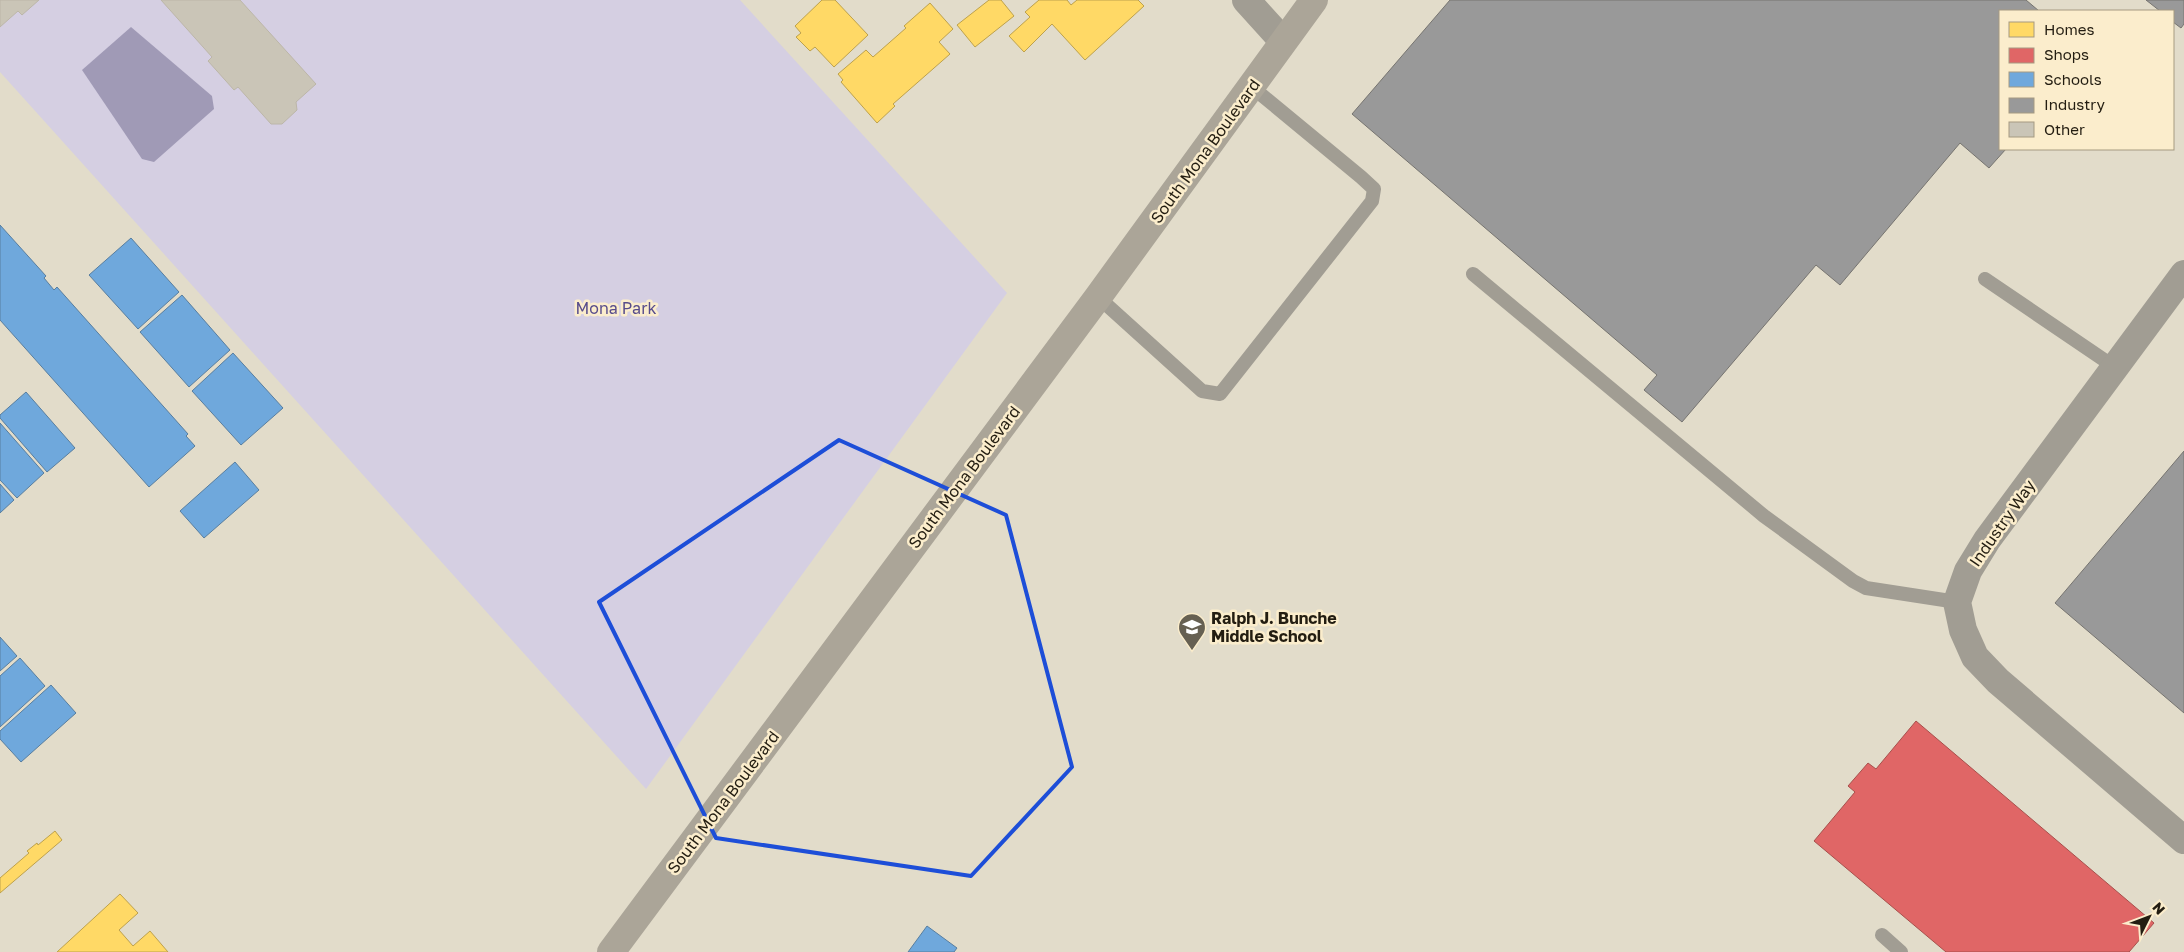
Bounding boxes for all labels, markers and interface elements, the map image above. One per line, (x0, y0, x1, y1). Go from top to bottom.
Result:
legend (1999, 10, 2174, 150)
text: Homes (2044, 20, 2094, 38)
text: Shops (2044, 45, 2089, 63)
text: Schools (2044, 70, 2102, 88)
street label: South Mona Boulevard (1146, 75, 1264, 227)
text: Industry (2044, 95, 2105, 113)
text: Other (2044, 120, 2085, 138)
park label: Mona Park (576, 298, 656, 318)
street label: South Mona Boulevard (904, 402, 1024, 552)
street label: Industry Way (1965, 476, 2039, 570)
place label: Ralph J. Bunche Middle School (1211, 608, 1337, 646)
school or university icon: Ralph J. Bunche Middle School (1177, 612, 1207, 651)
street label: South Mona Boulevard (663, 727, 783, 877)
north arrow (2124, 892, 2174, 942)
text: N (2149, 898, 2169, 918)

